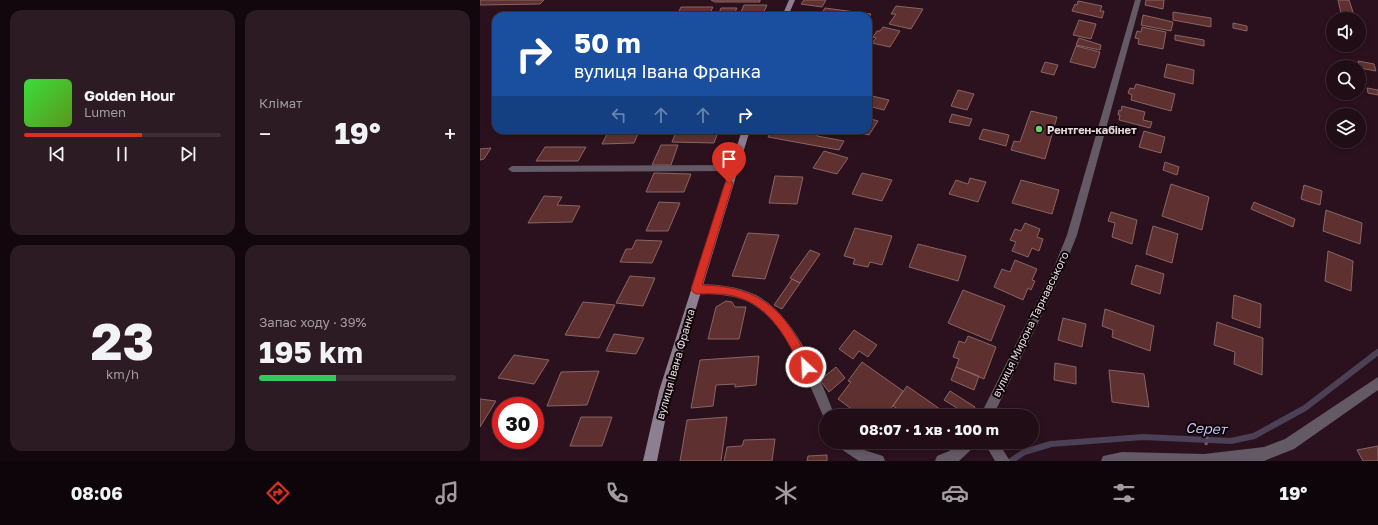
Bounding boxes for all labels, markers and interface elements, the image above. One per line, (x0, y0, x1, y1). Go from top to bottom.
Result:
map controls (1326, 12, 1366, 148)
button: sound (1326, 12, 1366, 52)
text: 50 m (574, 26, 641, 59)
icon: right (508, 28, 560, 80)
text: вулиця Івана Франка (574, 60, 761, 82)
button: search (1326, 60, 1366, 100)
text: Golden Hour (84, 86, 175, 104)
text: Клімат (259, 95, 302, 111)
text: Lumen (84, 104, 126, 120)
icon: left (608, 104, 630, 126)
icon: ahead (650, 104, 672, 126)
icon: ahead (692, 104, 714, 126)
icon: right (734, 104, 756, 126)
button: layers (1326, 108, 1366, 148)
text: 19° (334, 115, 381, 151)
text: − (259, 120, 271, 147)
text: + (444, 120, 456, 147)
place label: Рентген-кабінет (1047, 123, 1137, 136)
marker: Рентген-кабінет (1034, 124, 1044, 134)
pin (712, 142, 746, 183)
icon: previous (46, 143, 68, 165)
icon: pause (111, 143, 133, 165)
icon: next (177, 143, 199, 165)
icon: arrive (718, 148, 740, 170)
street label: вулиця Мирона Тарнавського (989, 249, 1071, 399)
street label: вулиця Івана Франка (653, 307, 697, 421)
text: 23 (91, 309, 154, 371)
text: Запас ходу · 39% (259, 314, 367, 330)
text: 195 km (259, 334, 363, 370)
position arrow (785, 346, 827, 388)
text: km/h (106, 366, 139, 382)
speed limit sign: 30 (492, 397, 544, 449)
water label: Серет (1185, 419, 1229, 437)
text: 08:07 · 1 хв · 100 m (859, 420, 999, 438)
icon: directions (264, 479, 292, 507)
icon: music (433, 479, 461, 507)
icon: phone (603, 479, 631, 507)
icon: climate (772, 479, 800, 507)
icon: car (941, 479, 969, 507)
icon: filters (1110, 479, 1138, 507)
text: 08:06 (71, 482, 123, 504)
text: 19° (1280, 482, 1307, 504)

